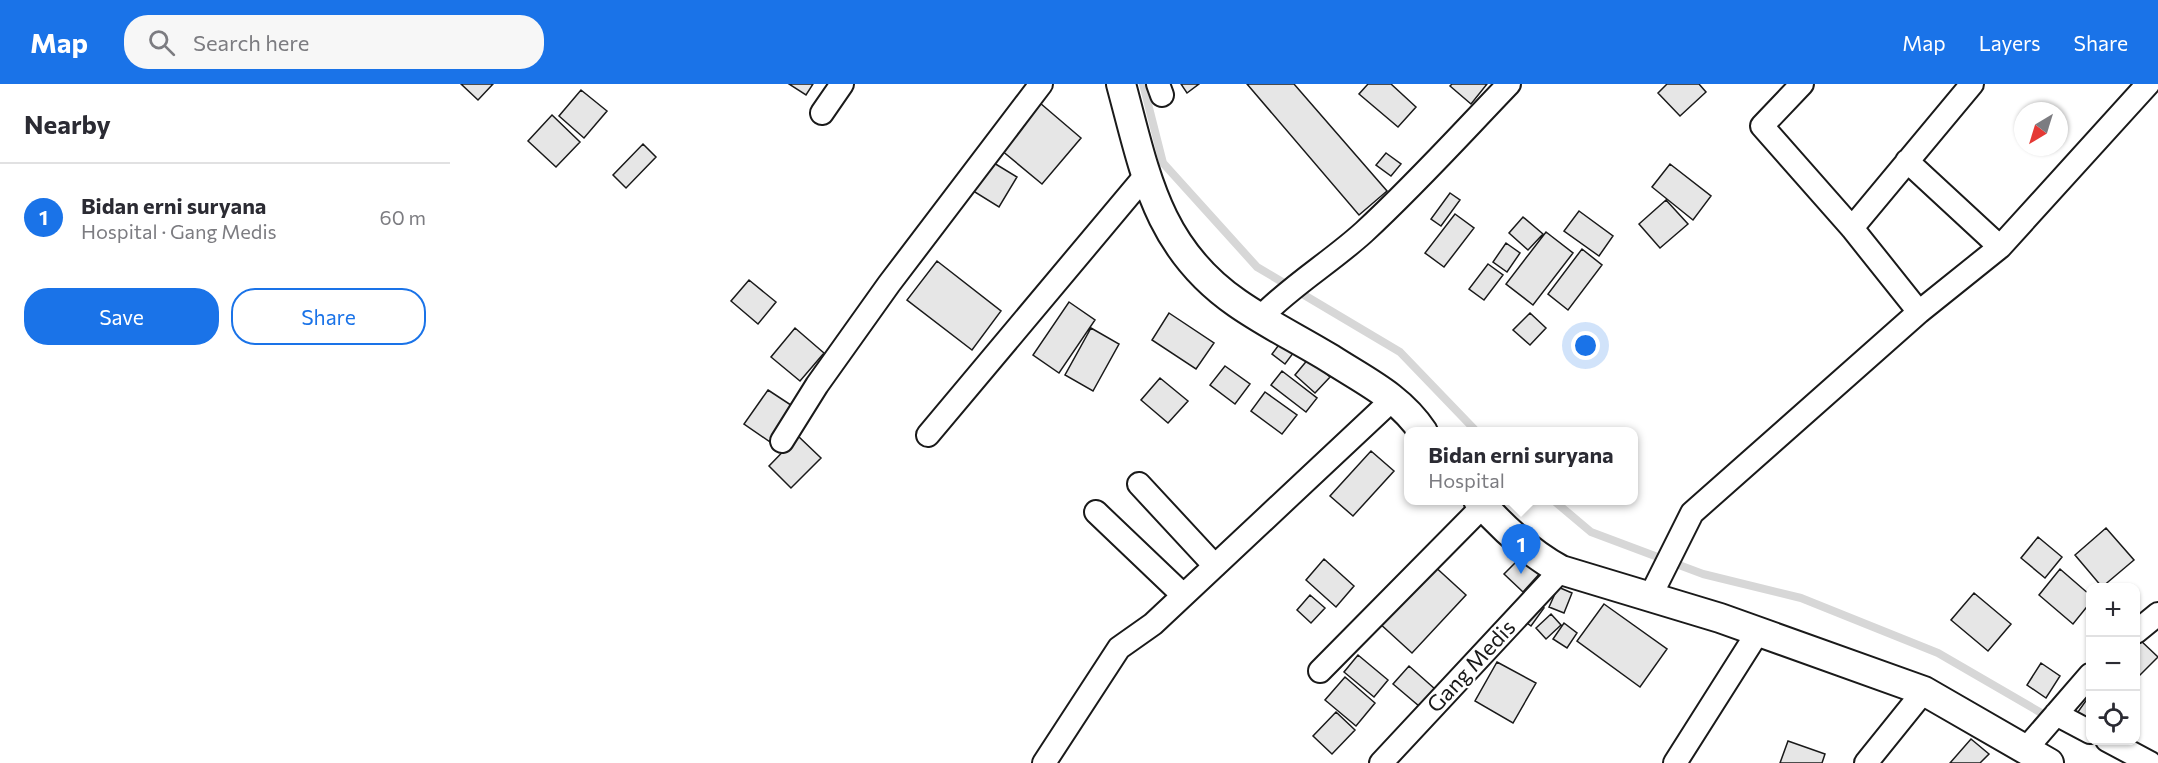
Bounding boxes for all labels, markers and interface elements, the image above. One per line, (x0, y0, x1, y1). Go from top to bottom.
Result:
search box (124, 15, 544, 69)
text: Map (30, 25, 88, 59)
icon: search (145, 26, 178, 59)
text: Search here (193, 29, 309, 56)
text: Map (1902, 30, 1946, 55)
text: Layers (1979, 30, 2041, 55)
text: Share (2074, 30, 2128, 55)
north arrow (2014, 102, 2068, 156)
text: Nearby (24, 108, 111, 139)
text: Bidan erni suryana (81, 192, 266, 219)
text: 1 (39, 205, 48, 229)
text: 60 m (380, 205, 426, 229)
text: Hospital · Gang Medis (81, 219, 277, 243)
button: Save (24, 288, 219, 345)
button: Share (231, 288, 426, 345)
your location (1571, 331, 1600, 360)
popup (1404, 427, 1638, 505)
text: Bidan erni suryana (1428, 441, 1614, 468)
text: Hospital (1428, 468, 1505, 492)
pin: 1 (1502, 524, 1540, 574)
map controls (2086, 583, 2140, 745)
button: + (2086, 583, 2140, 637)
street label: Gang Medis (1421, 614, 1521, 718)
button: − (2086, 637, 2140, 691)
button: locate (2086, 691, 2140, 745)

